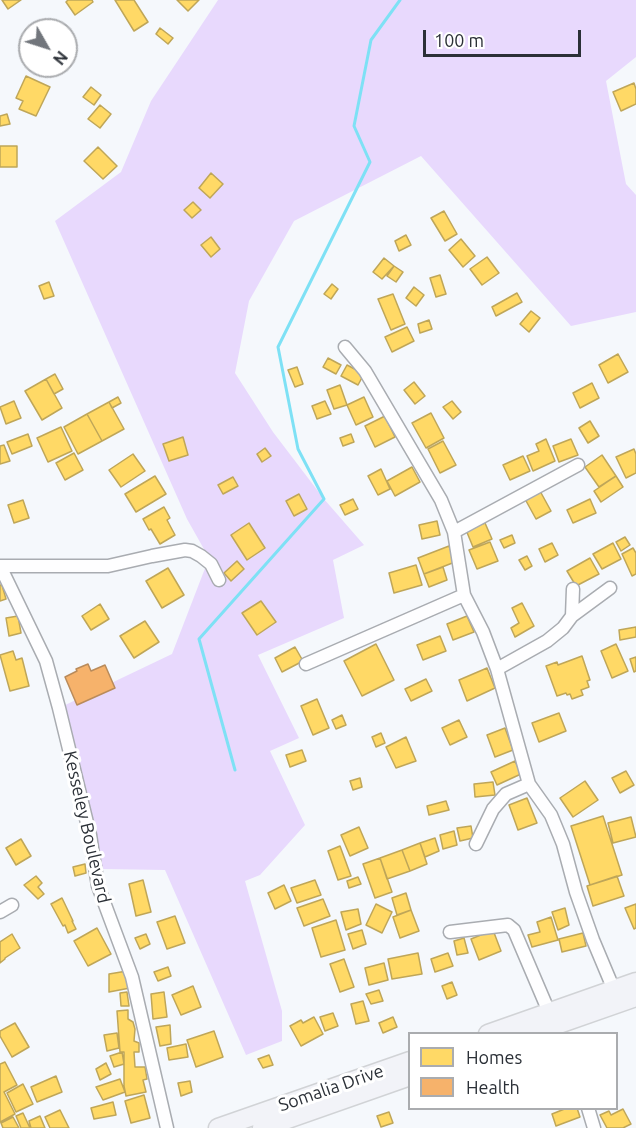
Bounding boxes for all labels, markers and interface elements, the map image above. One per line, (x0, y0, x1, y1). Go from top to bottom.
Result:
north arrow (18, 18, 78, 78)
scale bar (426, 18, 584, 56)
text: 100 m (434, 30, 484, 50)
text: N (50, 48, 71, 68)
street label: Kesseley Boulevard (59, 749, 115, 905)
legend (408, 1032, 618, 1110)
text: Homes (466, 1047, 522, 1067)
street label: Somalia Drive (276, 1060, 386, 1116)
text: Health (466, 1077, 520, 1097)

